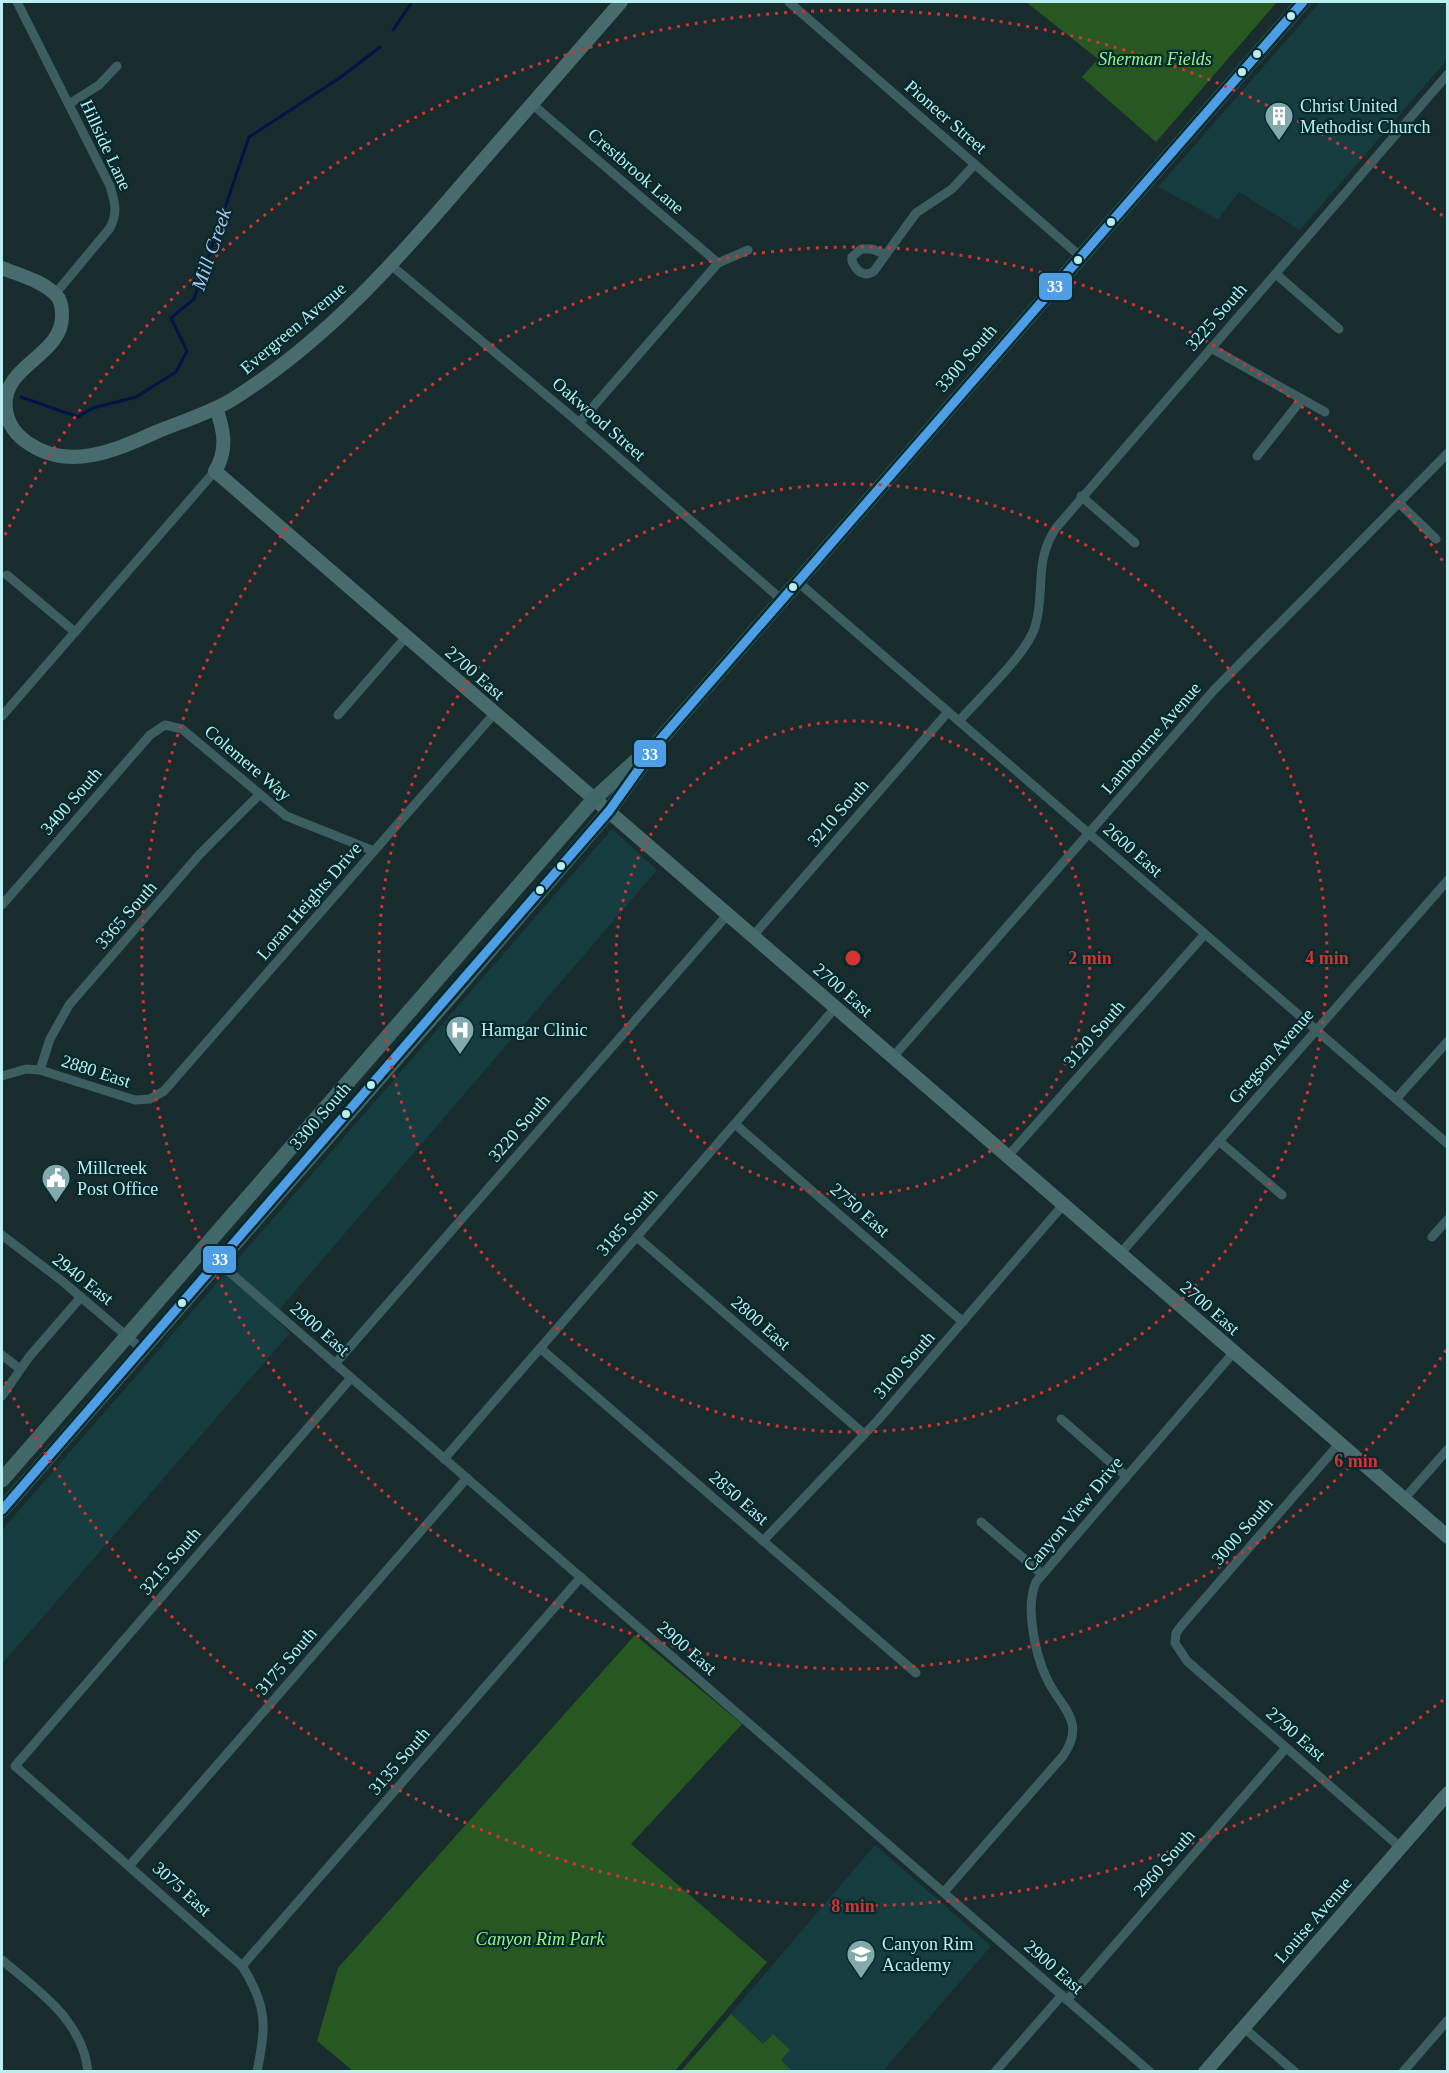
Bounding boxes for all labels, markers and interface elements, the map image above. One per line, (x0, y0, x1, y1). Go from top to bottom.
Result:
unlabelled marker (1285, 10, 1297, 22)
unlabelled marker (1251, 48, 1263, 60)
park label: Sherman Fields (1098, 49, 1212, 69)
unlabelled marker (1236, 66, 1248, 78)
street label: Pioneer Street (901, 76, 991, 158)
place label: Christ United Methodist Church (1300, 96, 1431, 137)
street label: Hillside Lane (76, 97, 136, 193)
building icon: Christ United Methodist Church (1263, 100, 1295, 142)
street label: Crestbrook Lane (584, 124, 688, 218)
water label: Mill Creek (186, 204, 236, 294)
unlabelled marker (1105, 216, 1117, 228)
unlabelled marker (1072, 254, 1084, 266)
line badge: 33 (1038, 272, 1073, 301)
street label: Evergreen Avenue (236, 278, 350, 378)
text: 33 (1047, 278, 1063, 295)
street label: 3225 South (1181, 279, 1251, 355)
street label: 3300 South (931, 320, 1001, 396)
street label: Oakwood Street (548, 373, 650, 465)
unlabelled marker (787, 581, 799, 593)
street label: 2700 East (441, 642, 509, 704)
street label: Lambourne Avenue (1097, 678, 1205, 798)
street label: Colemere Way (201, 721, 295, 805)
line badge: 33 (633, 739, 667, 768)
text: 33 (642, 746, 658, 763)
street label: 3400 South (36, 763, 106, 839)
street label: 3210 South (803, 775, 873, 851)
street label: 2600 East (1099, 819, 1167, 881)
street label: Loran Heights Drive (253, 838, 365, 964)
unlabelled marker (555, 860, 567, 872)
street label: 3365 South (91, 877, 161, 953)
unlabelled marker (534, 884, 546, 896)
centre of rings (843, 948, 863, 968)
text: 2 min (1068, 948, 1112, 968)
text: 4 min (1305, 948, 1349, 968)
street label: 2700 East (809, 959, 877, 1021)
street label: 3120 South (1059, 996, 1129, 1072)
street label: Gregson Avenue (1224, 1004, 1318, 1108)
hospital icon: Hamgar Clinic (444, 1014, 476, 1056)
place label: Hamgar Clinic (481, 1020, 587, 1040)
street label: 2880 East (59, 1050, 133, 1092)
street label: 3300 South (285, 1078, 355, 1154)
unlabelled marker (365, 1079, 377, 1091)
street label: 3220 South (484, 1090, 554, 1166)
unlabelled marker (340, 1108, 352, 1120)
place label: Millcreek Post Office (77, 1158, 158, 1199)
public building icon: Millcreek Post Office (40, 1162, 72, 1204)
street label: 2750 East (826, 1179, 894, 1241)
street label: 3185 South (592, 1184, 662, 1260)
line badge: 33 (202, 1245, 237, 1274)
street label: 2940 East (49, 1249, 117, 1309)
text: 33 (212, 1251, 228, 1268)
street label: 2700 East (1176, 1277, 1244, 1339)
street label: 2800 East (727, 1292, 795, 1354)
unlabelled marker (176, 1297, 188, 1309)
street label: 2900 East (286, 1298, 354, 1360)
street label: 3100 South (869, 1327, 939, 1403)
text: 6 min (1334, 1451, 1378, 1471)
street label: Canyon View Drive (1019, 1453, 1127, 1575)
street label: 2850 East (705, 1467, 773, 1529)
street label: 3000 South (1207, 1493, 1277, 1569)
street label: 3215 South (135, 1523, 205, 1599)
street label: 2900 East (653, 1617, 721, 1679)
street label: 3175 South (251, 1623, 321, 1699)
street label: 2790 East (1262, 1703, 1330, 1765)
street label: 3135 South (364, 1723, 434, 1799)
street label: 2960 South (1129, 1825, 1199, 1901)
street label: 3075 East (149, 1858, 215, 1920)
street label: Louise Avenue (1270, 1873, 1356, 1967)
text: 8 min (831, 1896, 875, 1916)
park label: Canyon Rim Park (476, 1929, 605, 1949)
place label: Canyon Rim Academy (882, 1934, 974, 1975)
street label: 2900 East (1020, 1936, 1088, 1998)
school or university icon: Canyon Rim Academy (845, 1938, 877, 1980)

